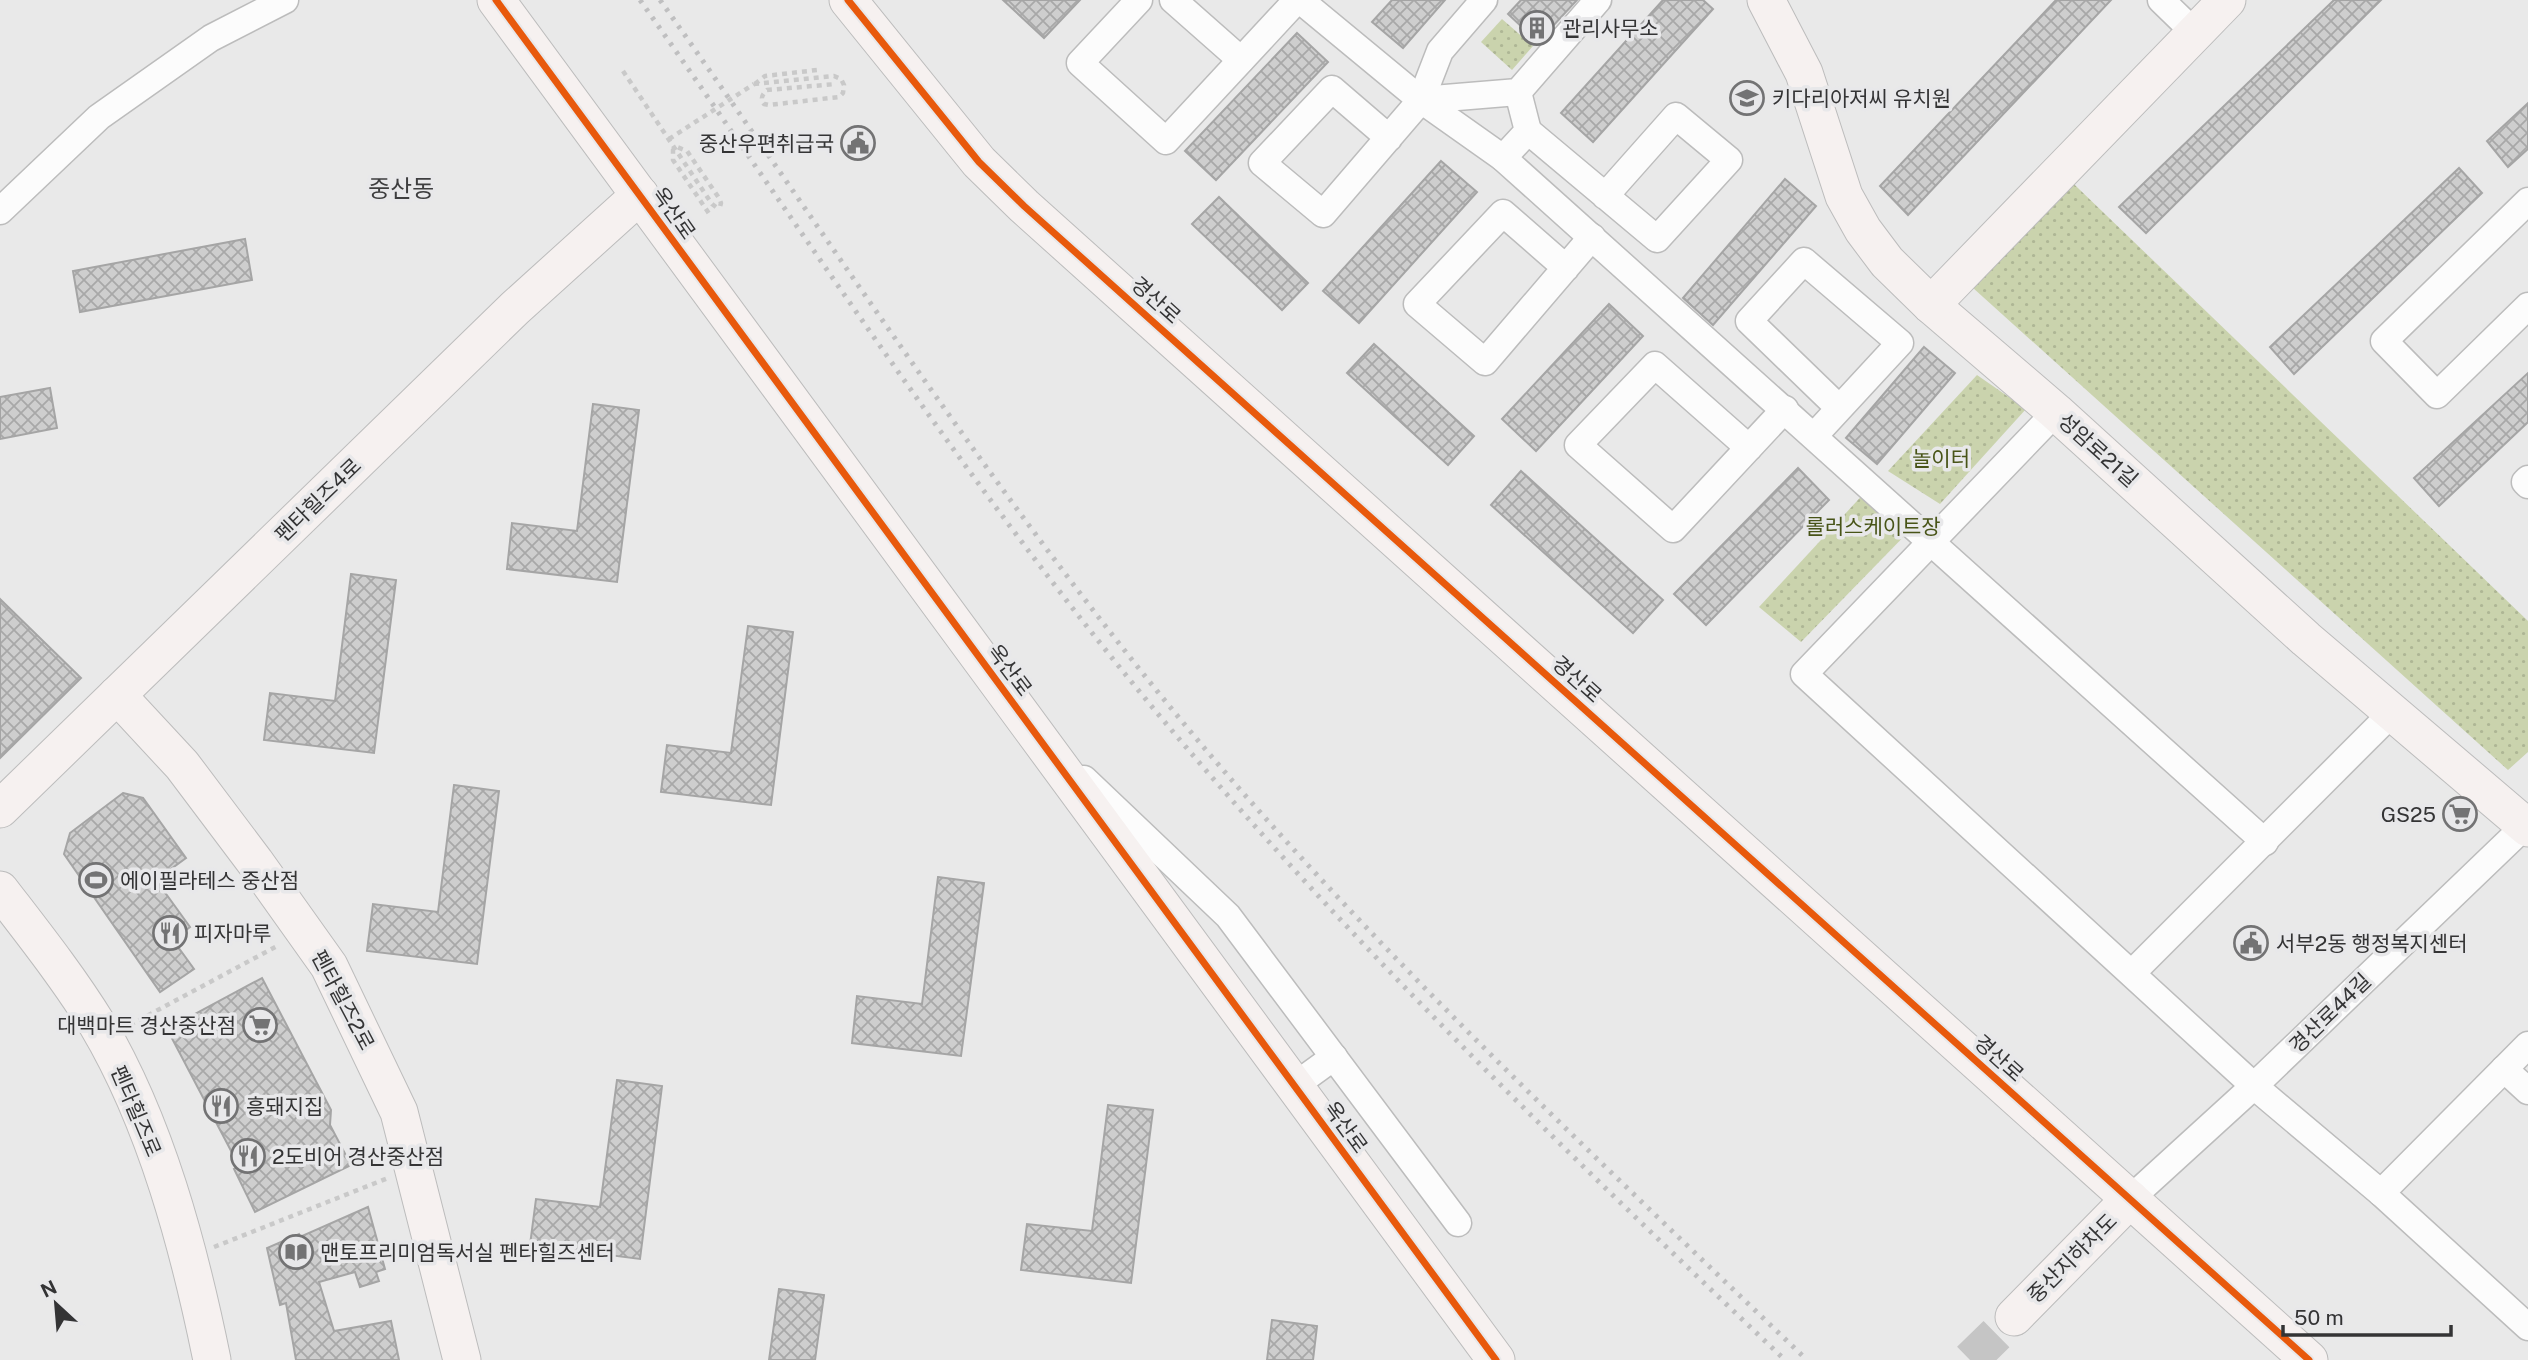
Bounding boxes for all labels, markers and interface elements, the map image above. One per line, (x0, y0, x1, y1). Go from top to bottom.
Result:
building icon: 관리사무소 (1518, 9, 1556, 47)
place label: 관리사무소 (1562, 16, 1659, 41)
school or university icon: 키다리아저씨 유치원 (1728, 79, 1766, 117)
place label: 키다리아저씨 유치원 (1772, 86, 1951, 111)
public building icon: 중산우편취급국 (839, 124, 877, 162)
place label: 중산우편취급국 (699, 131, 834, 156)
district label: 중산동 (368, 174, 434, 202)
street label: 옥산로 (647, 182, 701, 244)
street label: 경산로 (1126, 271, 1186, 329)
street label: 성암로21길 (2053, 408, 2143, 492)
park label: 놀이터 (1912, 446, 1970, 471)
street label: 펜타힐즈4로 (270, 453, 366, 547)
park label: 롤러스케이트장 (1805, 514, 1941, 539)
street label: 옥산로 (983, 639, 1037, 701)
street label: 경산로 (1547, 650, 1607, 708)
supermarket icon: GS25 (2441, 795, 2479, 833)
place label: GS25 (2381, 802, 2436, 827)
sports icon: 에이필라테스 중산점 (77, 861, 115, 899)
place label: 에이필라테스 중산점 (120, 868, 299, 893)
restaurant icon: 피자마루 (151, 914, 189, 952)
place label: 피자마루 (194, 921, 271, 946)
public building icon: 서부2동 행정복지센터 (2232, 924, 2270, 962)
place label: 서부2동 행정복지센터 (2276, 931, 2468, 956)
street label: 펜타힐즈2로 (306, 946, 380, 1054)
street label: 경산로44길 (2284, 968, 2376, 1058)
supermarket icon: 대백마트 경산중산점 (241, 1006, 279, 1044)
place label: 대백마트 경산중산점 (57, 1013, 236, 1038)
street label: 경산로 (1969, 1029, 2029, 1087)
street label: 펜타힐즈로 (106, 1062, 166, 1160)
restaurant icon: 흥돼지집 (202, 1087, 240, 1125)
place label: 흥돼지집 (246, 1094, 323, 1119)
street label: 옥산로 (1319, 1096, 1373, 1158)
restaurant icon: 2도비어 경산중산점 (229, 1137, 267, 1175)
place label: 2도비어 경산중산점 (272, 1144, 444, 1169)
street label: 중산지하차도 (2022, 1208, 2122, 1308)
library icon: 맨토프리미엄독서실 펜타힐즈센터 (277, 1233, 315, 1271)
place label: 맨토프리미엄독서실 펜타힐즈센터 (320, 1240, 615, 1265)
north arrow (21, 1269, 91, 1339)
text: N (37, 1276, 60, 1302)
scale bar (2283, 1294, 2451, 1338)
text: 50 m (2294, 1305, 2344, 1330)

